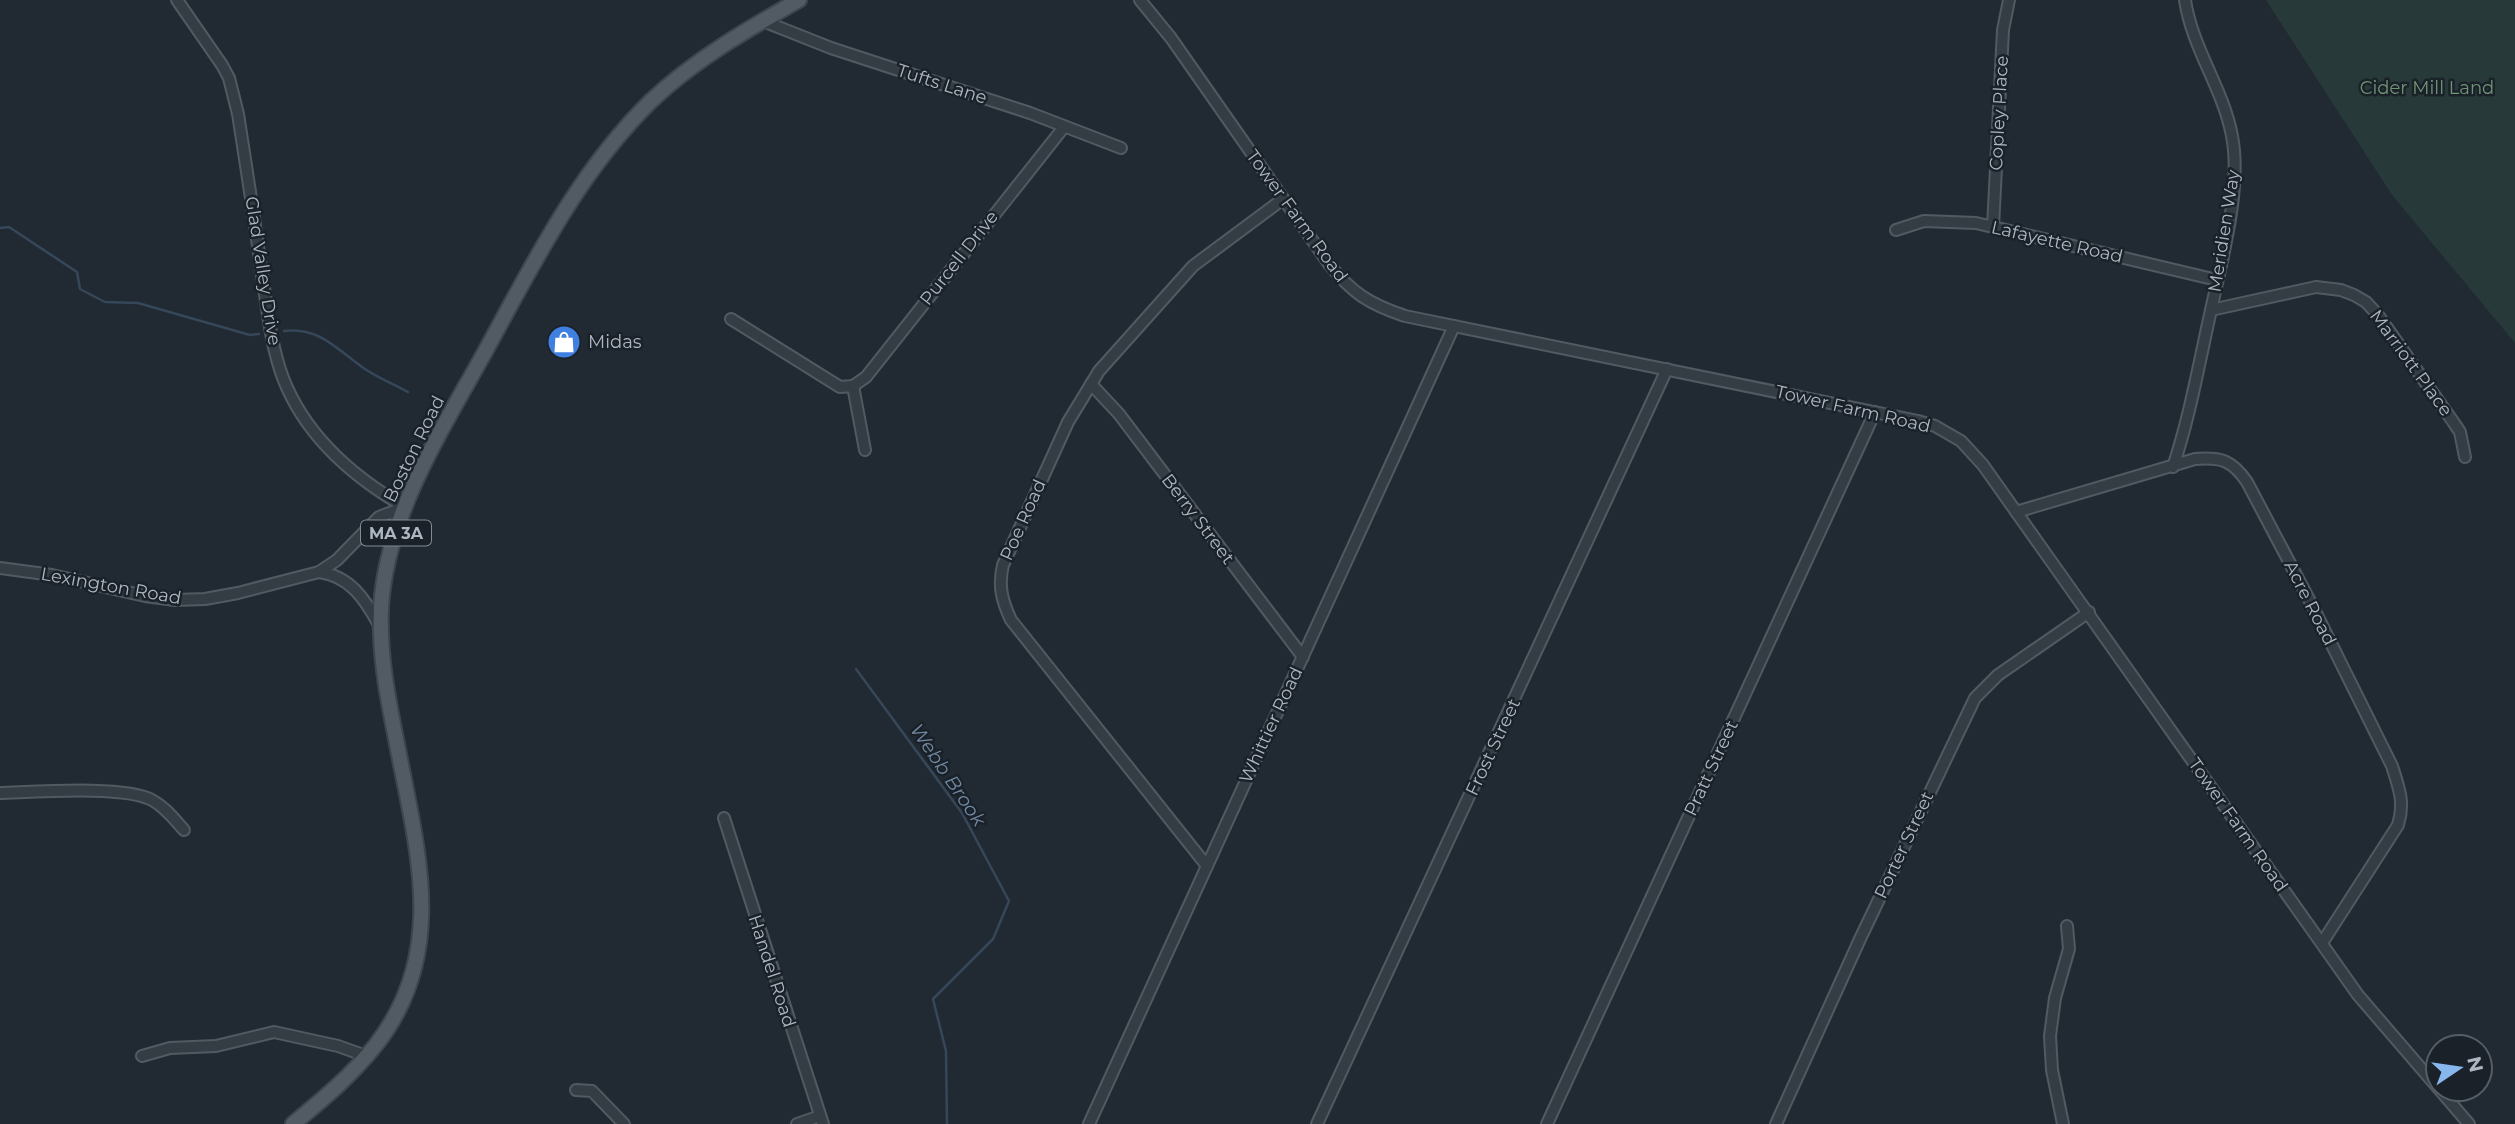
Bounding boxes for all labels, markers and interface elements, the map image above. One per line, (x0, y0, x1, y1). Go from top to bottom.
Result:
street label: Copley Place (1985, 55, 2013, 171)
street label: Tufts Lane (894, 59, 990, 109)
park label: Cider Mill Land (2360, 77, 2494, 99)
street label: Tower Farm Road (1242, 145, 1352, 287)
street label: Meridien Way (2203, 168, 2245, 294)
street label: Glad Valley Drive (240, 195, 286, 347)
street label: Purcell Drive (915, 206, 1003, 310)
street label: Lafayette Road (1989, 216, 2125, 268)
street label: Marriott Place (2365, 305, 2457, 421)
shop icon: Midas (545, 323, 583, 361)
place label: Midas (588, 331, 642, 353)
street label: Tower Farm Road (1773, 380, 1933, 438)
street label: Boston Road (379, 392, 449, 506)
street label: Berry Street (1157, 469, 1239, 569)
street label: Poe Road (995, 476, 1051, 564)
road number: MA 3A (361, 520, 431, 546)
street label: Acre Road (2279, 557, 2341, 649)
street label: Lexington Road (39, 563, 183, 609)
street label: Whittier Road (1234, 663, 1308, 787)
street label: Frost Street (1461, 695, 1525, 799)
street label: Pratt Street (1679, 717, 1743, 819)
water label: Webb Brook (905, 719, 991, 831)
street label: Tower Farm Road (2184, 754, 2292, 896)
street label: Porter Street (1870, 788, 1938, 902)
street label: Handel Road (743, 912, 801, 1030)
north arrow (2424, 1033, 2494, 1103)
text: N (2462, 1054, 2488, 1074)

